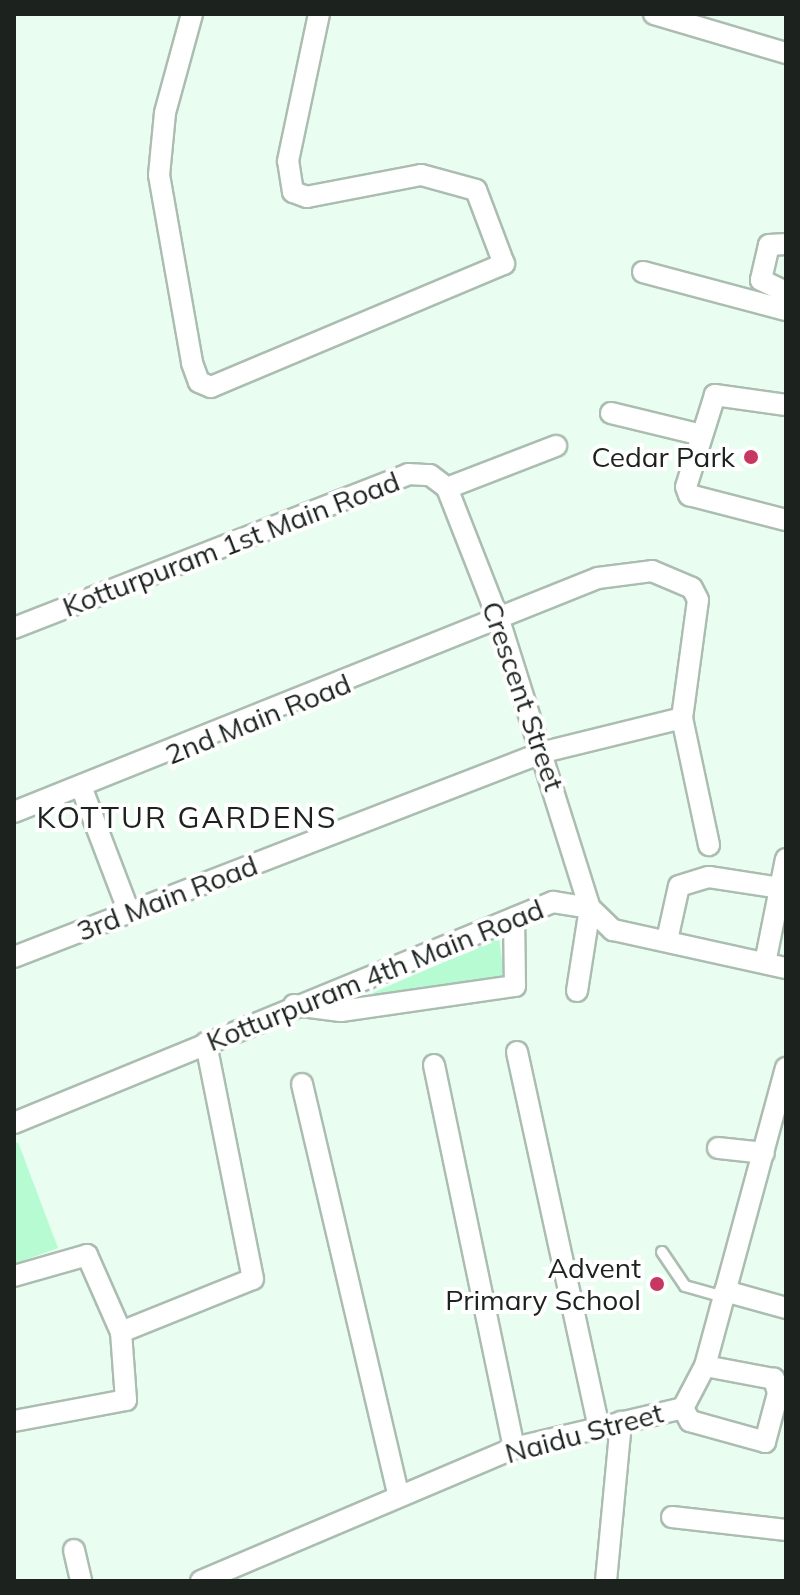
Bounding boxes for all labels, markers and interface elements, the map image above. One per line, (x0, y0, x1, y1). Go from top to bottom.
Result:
place label: Cedar Park (592, 440, 735, 474)
marker: Cedar Park (742, 448, 760, 466)
street label: Kotturpuram 1st Main Road (58, 464, 404, 624)
street label: Crescent Street (475, 597, 571, 795)
street label: 2nd Main Road (160, 666, 356, 772)
district label: KOTTUR GARDENS (37, 799, 337, 835)
street label: 3rd Main Road (72, 848, 262, 948)
street label: Kotturpuram 4th Main Road (202, 892, 548, 1058)
place label: Advent Primary School (445, 1251, 641, 1317)
marker: Advent Primary School (648, 1275, 666, 1293)
street label: Naidu Street (501, 1396, 667, 1470)

